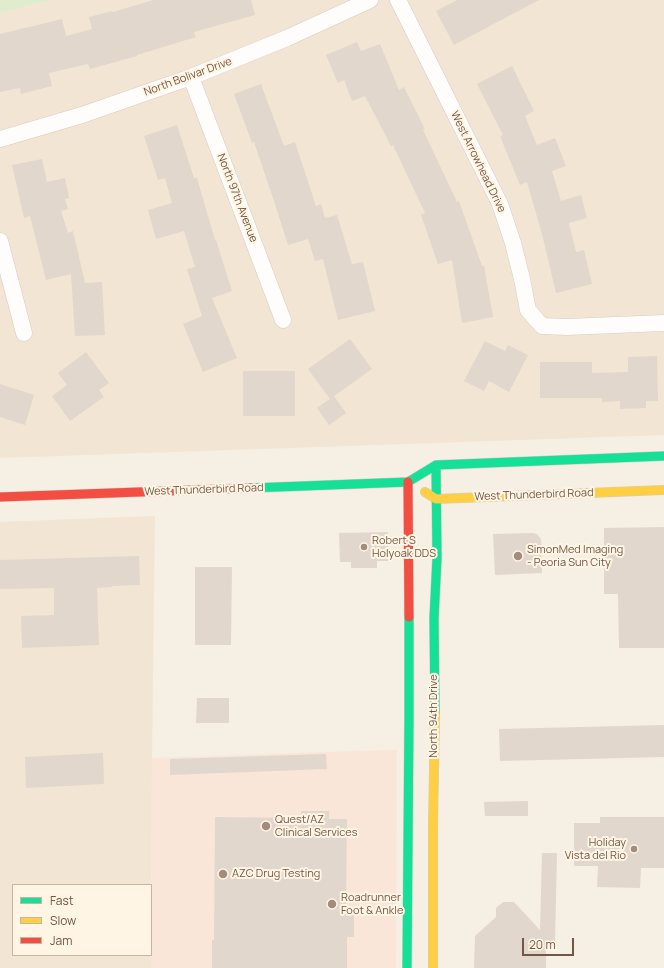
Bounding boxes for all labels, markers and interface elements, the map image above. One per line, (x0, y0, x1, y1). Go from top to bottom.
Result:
street label: North Bolivar Drive (142, 55, 234, 99)
street label: West Arrowhead Drive (448, 109, 508, 215)
street label: North 97th Avenue (214, 152, 260, 244)
street label: West Thunderbird Road (144, 481, 264, 499)
street label: West Thunderbird Road (474, 486, 594, 504)
place label: Robert S Holyoak DDS (372, 534, 436, 560)
marker: Robert S Holyoak DDS (359, 542, 369, 552)
place label: SimonMed Imaging - Peoria Sun City (527, 543, 623, 569)
marker: SimonMed Imaging - Peoria Sun City (512, 550, 524, 562)
street label: North 94th Drive (427, 674, 441, 758)
place label: Quest/AZ Clinical Services (275, 813, 358, 839)
marker: Quest/AZ Clinical Services (260, 820, 272, 832)
place label: Holiday Vista del Rio (565, 836, 626, 862)
marker: Holiday Vista del Rio (629, 844, 639, 854)
place label: AZC Drug Testing (232, 867, 320, 881)
marker: AZC Drug Testing (217, 868, 229, 880)
legend (12, 884, 152, 956)
place label: Roadrunner Foot & Ankle (341, 891, 403, 917)
text: Fast (50, 892, 74, 909)
marker: Roadrunner Foot & Ankle (326, 898, 338, 910)
text: Slow (50, 912, 76, 929)
scale bar (524, 930, 576, 956)
text: Jam (50, 932, 72, 949)
text: 20 m (529, 936, 556, 953)

